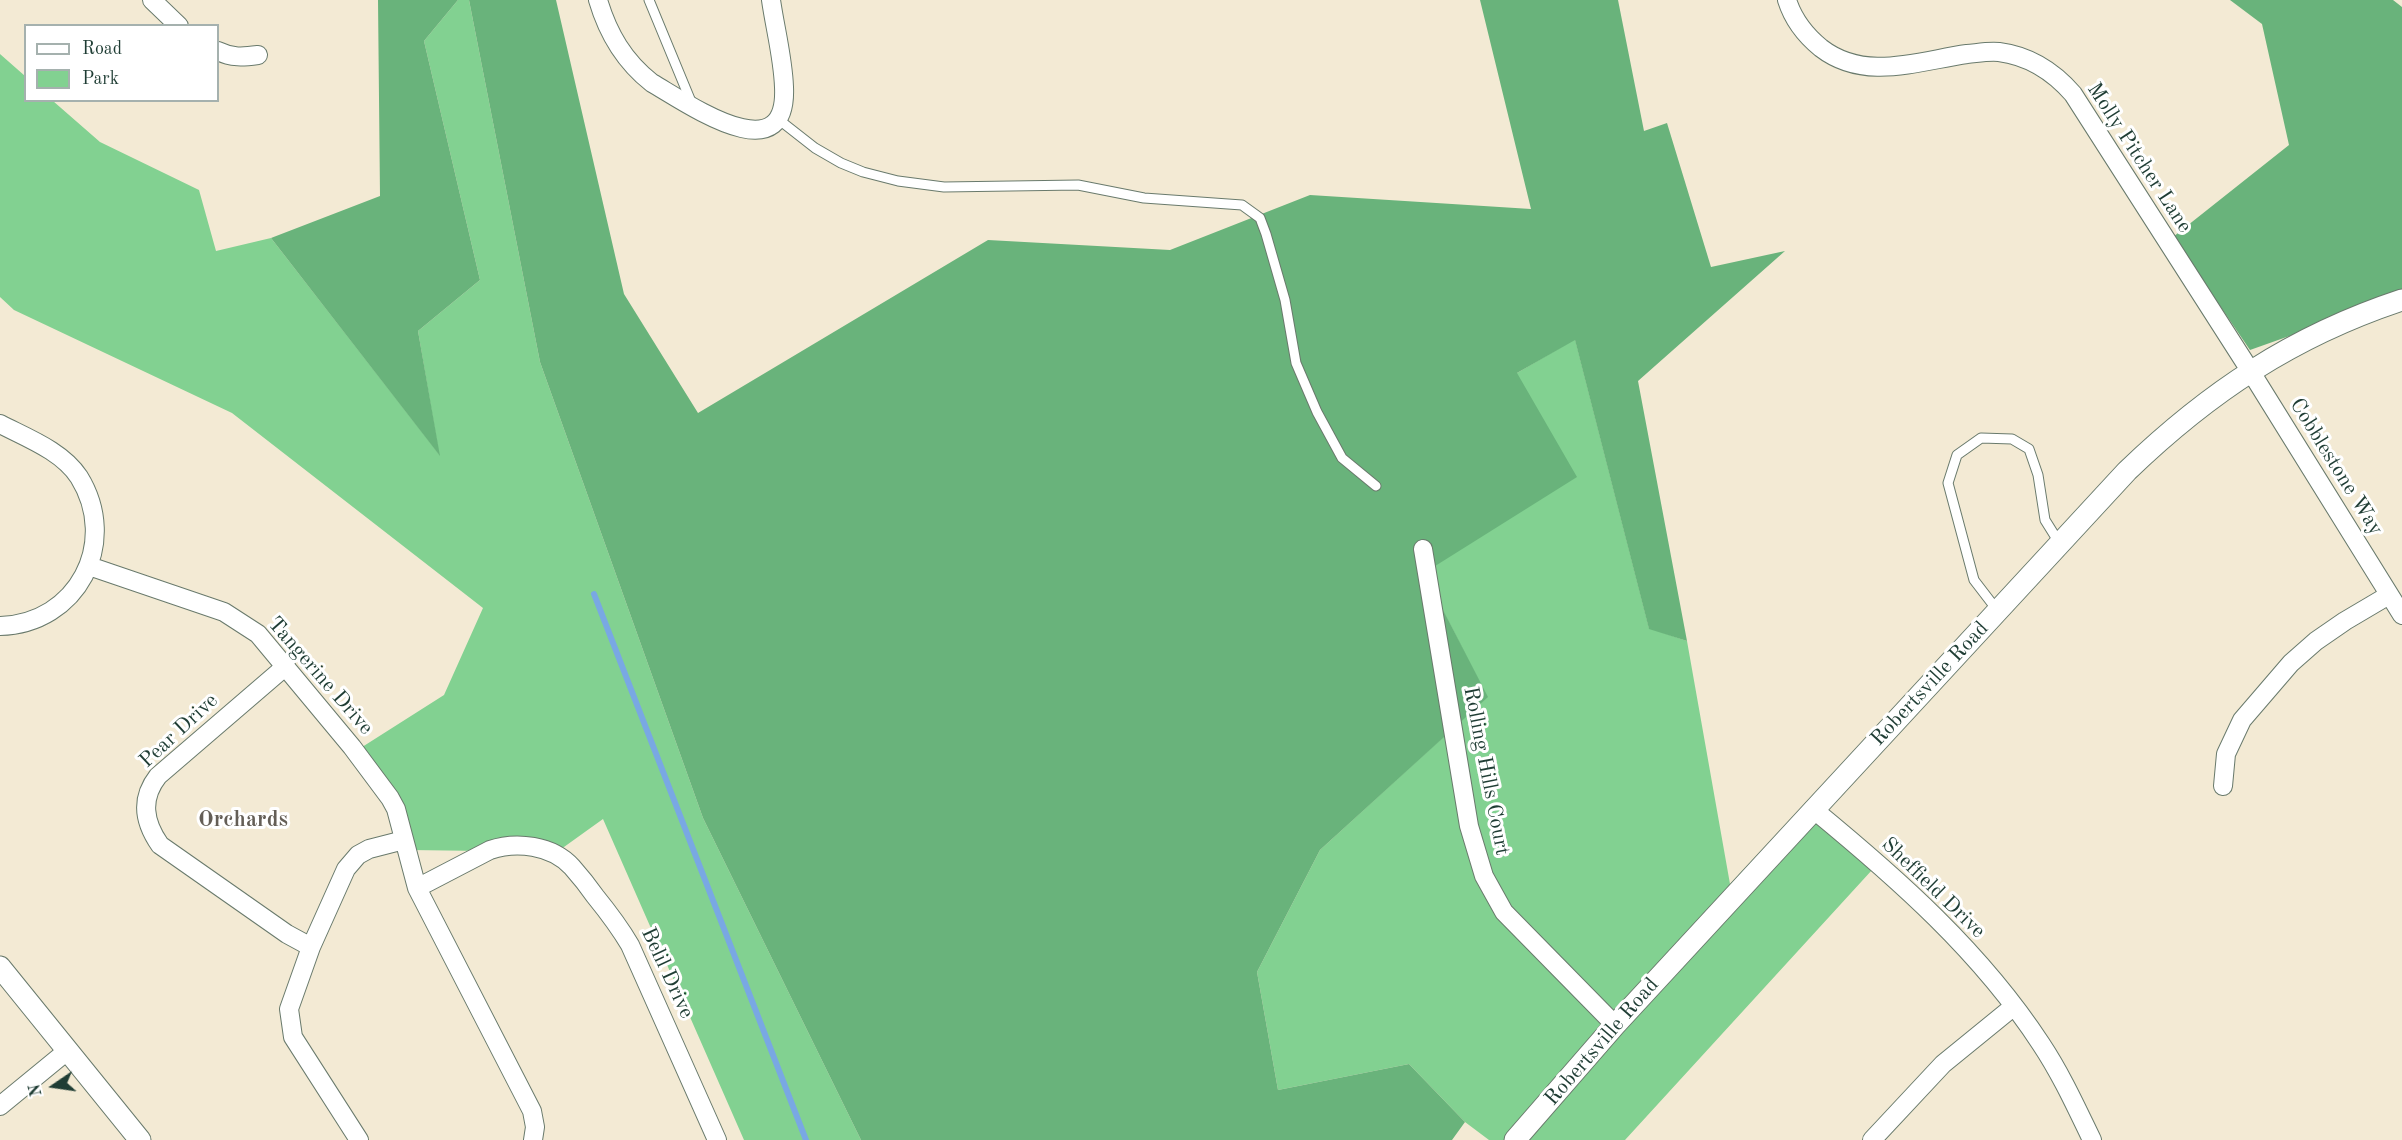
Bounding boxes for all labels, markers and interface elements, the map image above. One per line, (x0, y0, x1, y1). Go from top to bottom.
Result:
legend (24, 24, 219, 102)
text: Road (82, 40, 122, 58)
text: Park (82, 70, 119, 88)
street label: Molly Pitcher Lane (2081, 78, 2197, 238)
street label: Cobblestone Way (2284, 394, 2388, 540)
street label: Tangerine Drive (262, 612, 378, 740)
street label: Robertsville Road (1866, 616, 1994, 752)
street label: Rolling Hills Court (1457, 685, 1515, 857)
street label: Pear Drive (135, 688, 223, 774)
district label: Orchards (198, 807, 288, 833)
street label: Sheffield Drive (1876, 832, 1990, 944)
street label: Belil Drive (635, 924, 699, 1022)
street label: Robertsville Road (1540, 973, 1664, 1111)
north arrow (24, 1056, 84, 1116)
text: N (27, 1082, 46, 1098)

